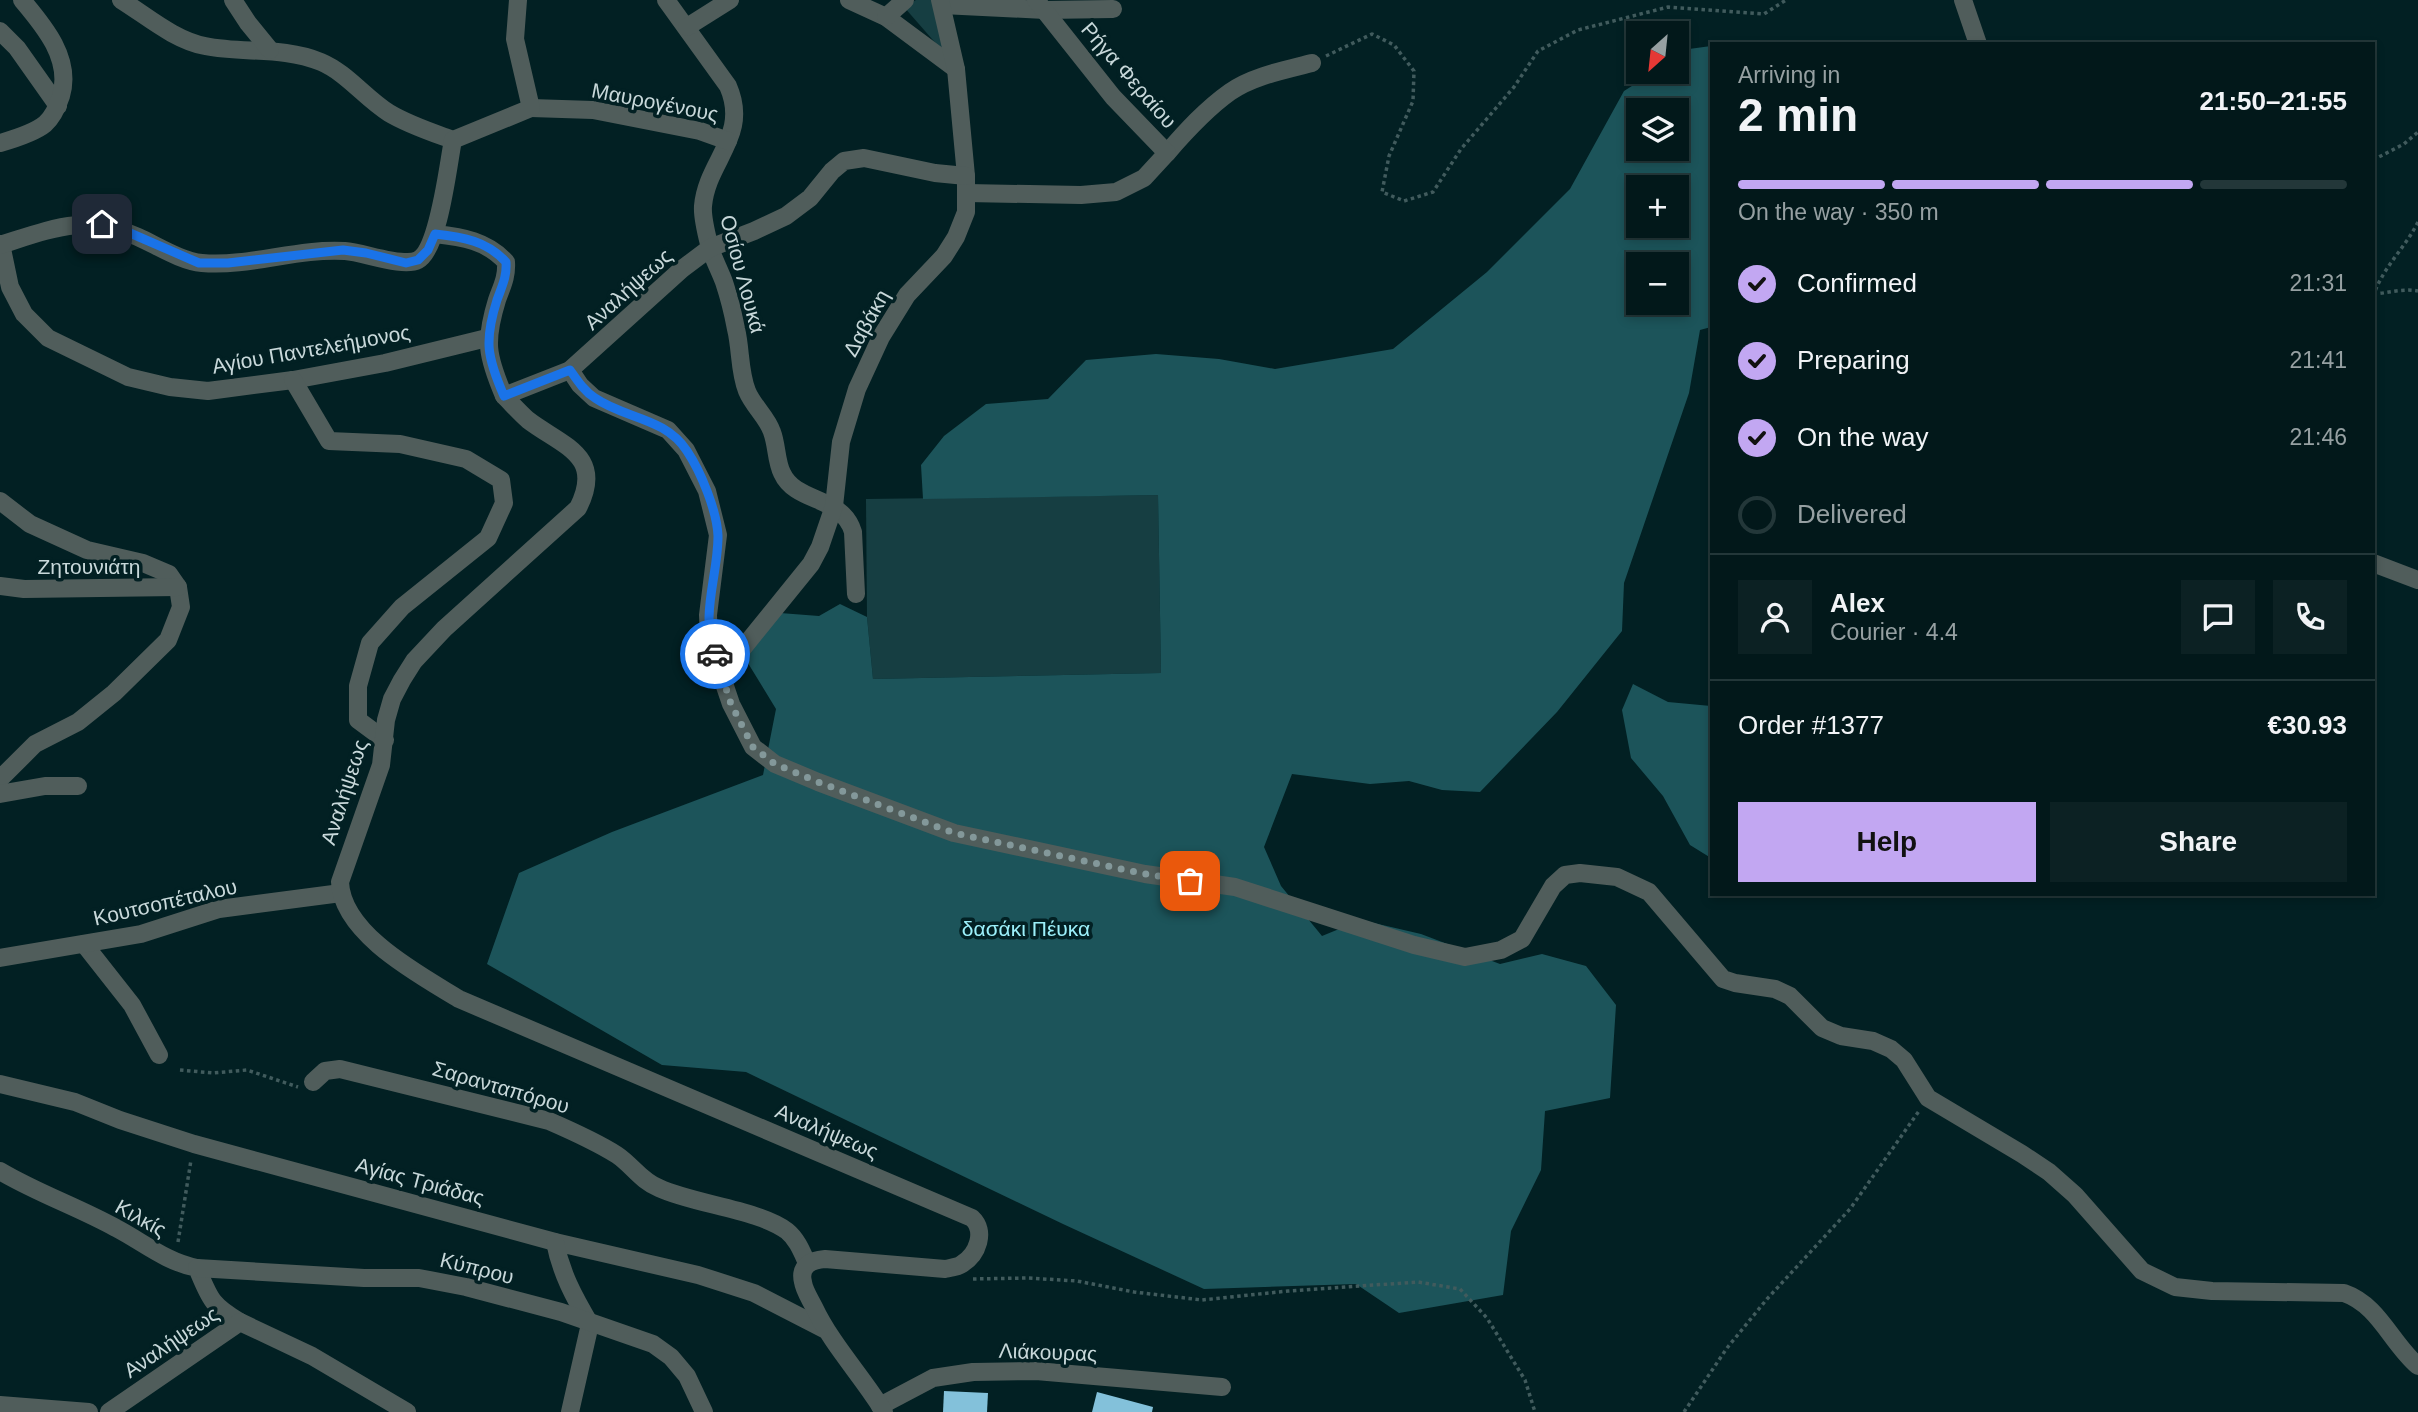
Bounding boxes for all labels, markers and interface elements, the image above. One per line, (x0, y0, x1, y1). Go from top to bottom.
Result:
street label: Ρήγα Φεραίου (1077, 18, 1181, 132)
north arrow (1626, 21, 1689, 84)
map controls (1626, 21, 1689, 315)
text: Arriving in (1738, 62, 1840, 88)
street label: Μαυρογένους (590, 78, 720, 126)
text: 21:50–21:55 (2200, 86, 2347, 116)
text: 2 min (1738, 89, 1858, 141)
button: layers (1626, 98, 1689, 161)
button: + (1626, 175, 1689, 238)
pin (72, 194, 132, 254)
text: On the way · 350 m (1738, 199, 1939, 225)
icon: home (83, 205, 121, 243)
street label: Οσίου Λουκά (716, 212, 770, 336)
street label: Αναλήψεως (580, 244, 676, 334)
button: − (1626, 252, 1689, 315)
icon: check (1738, 265, 1776, 303)
text: Confirmed (1797, 268, 1917, 298)
text: 21:31 (2289, 270, 2347, 296)
street label: Δαβάκη (838, 286, 894, 360)
street label: Αγίου Παντελεήμονος (210, 320, 412, 378)
icon: check (1738, 342, 1776, 380)
text: Preparing (1797, 345, 1910, 375)
text: 21:41 (2289, 347, 2347, 373)
icon: check (1738, 419, 1776, 457)
text: On the way (1797, 422, 1929, 452)
text: 21:46 (2289, 424, 2347, 450)
text: Delivered (1797, 499, 1907, 529)
street label: Ζητουνιάτη (38, 555, 140, 578)
button: person (1738, 580, 1812, 654)
button: chat (2181, 580, 2255, 654)
button: phone (2273, 580, 2347, 654)
text: Alex (1830, 588, 1885, 618)
courier (680, 619, 750, 689)
text: Courier · 4.4 (1830, 619, 1958, 645)
icon: car (696, 635, 734, 673)
text: Order #1377 (1738, 710, 1884, 740)
text: €30.93 (2267, 710, 2347, 740)
street label: Αναλήψεως (316, 736, 372, 848)
button: Help (1738, 802, 2036, 882)
button: Share (2050, 802, 2347, 882)
pin (1160, 851, 1220, 911)
icon: bag (1171, 862, 1209, 900)
street label: Κουτσοπέταλου (91, 874, 239, 930)
park label: δασάκι Πέυκα (962, 917, 1090, 940)
street label: Σαρανταπόρου (430, 1056, 572, 1118)
street label: Αναλήψεως (772, 1099, 882, 1163)
street label: Αγίας Τριάδας (353, 1153, 487, 1209)
street label: Κιλκίς (112, 1195, 170, 1241)
street label: Κύπρου (438, 1248, 516, 1288)
street label: Αναλήψεως (119, 1302, 223, 1382)
street label: Λιάκουρας (998, 1339, 1098, 1365)

